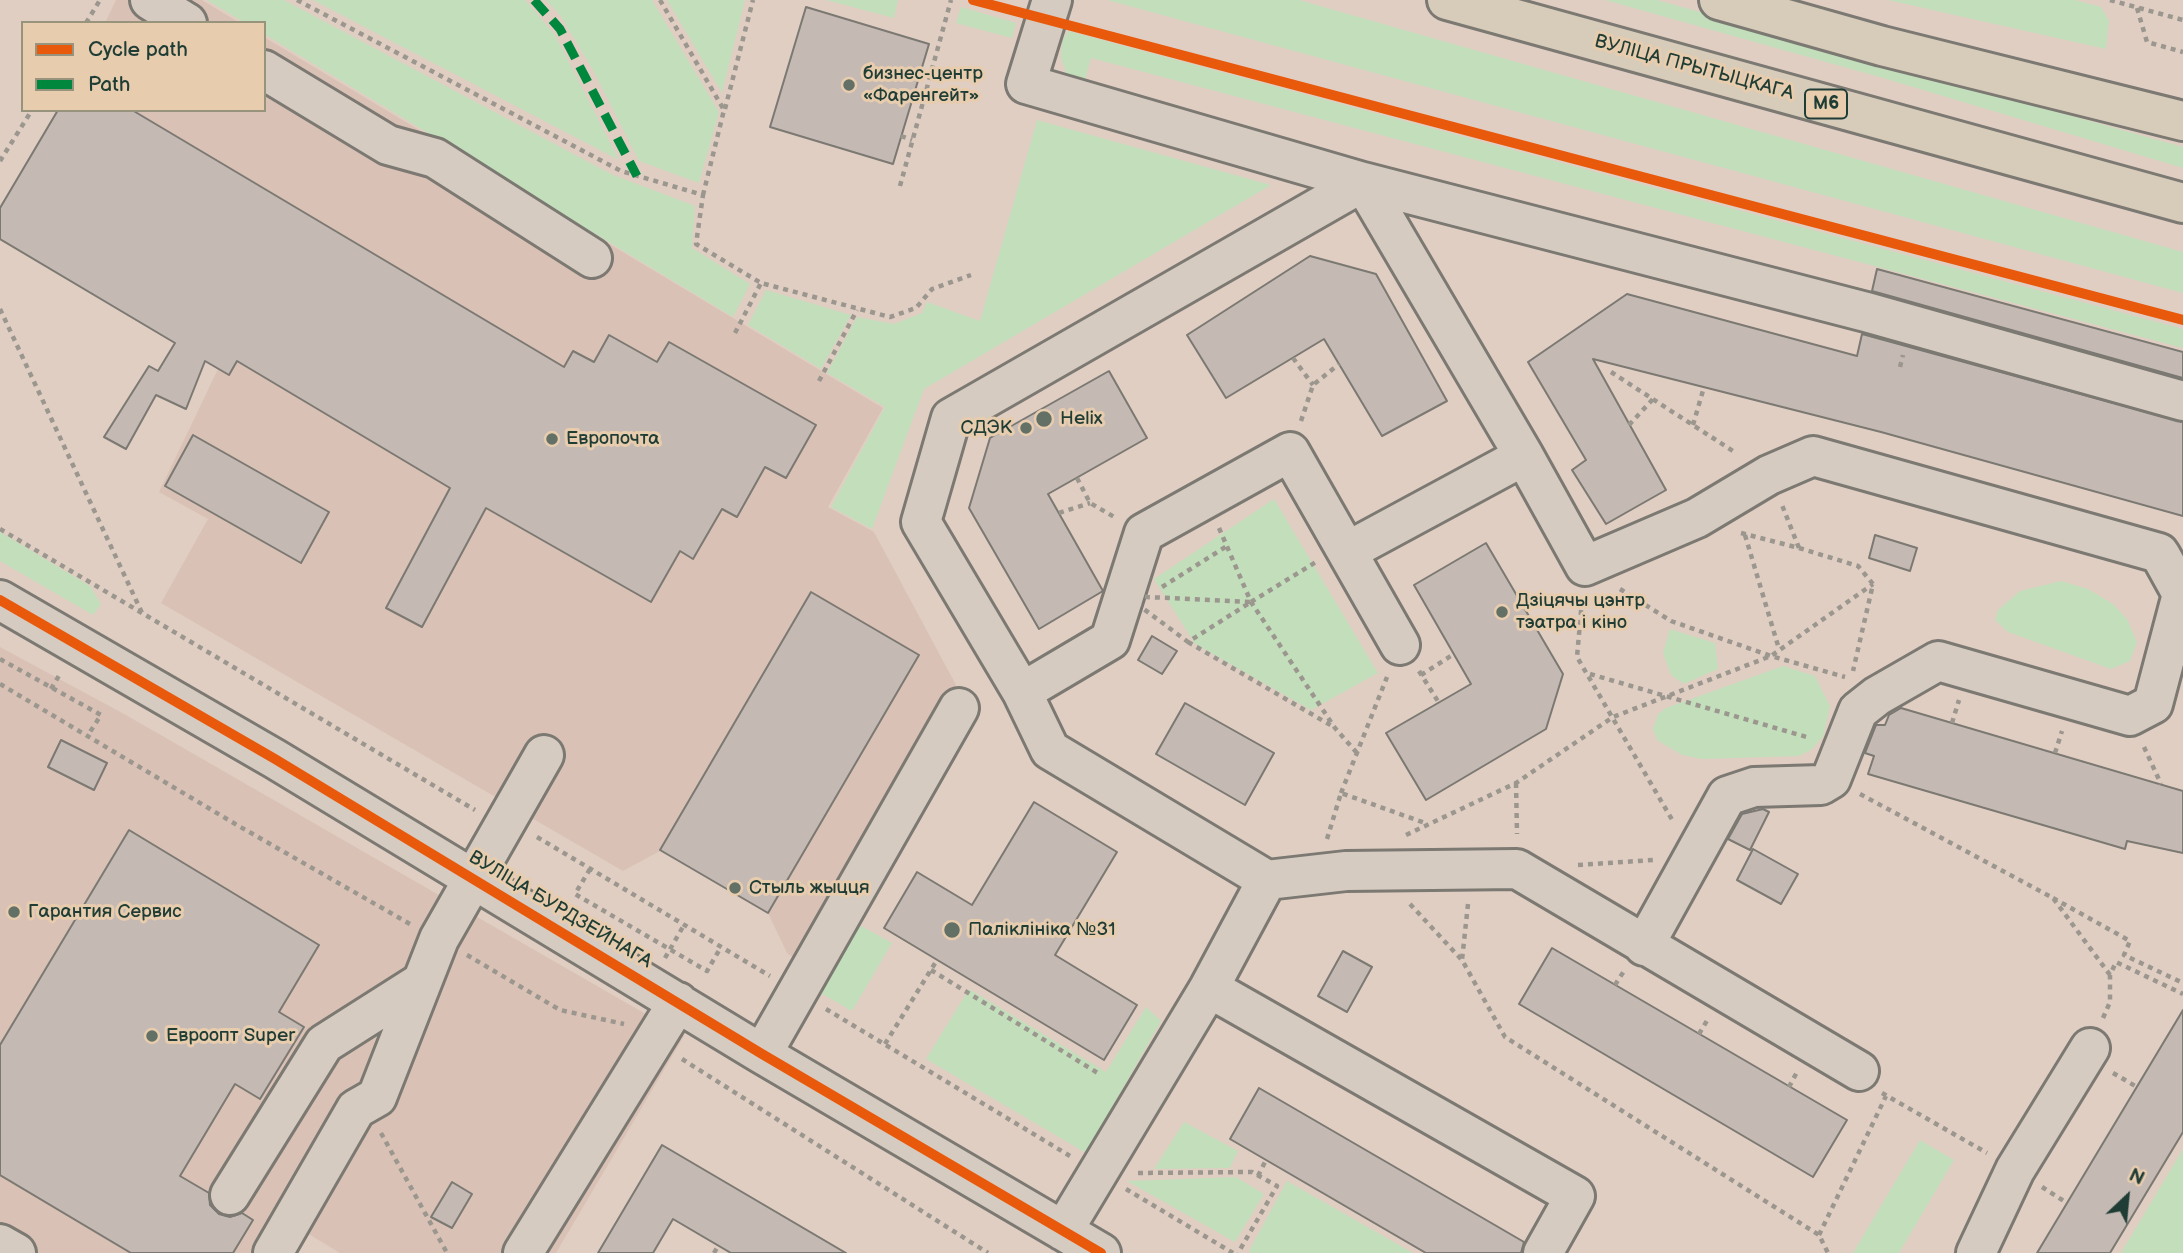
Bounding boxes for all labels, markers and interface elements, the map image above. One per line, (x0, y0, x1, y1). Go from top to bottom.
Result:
legend (21, 21, 266, 112)
street label: ВУЛІЦА ПРЫТЫЦКАГА (1592, 30, 1796, 106)
text: Cycle path (88, 37, 188, 62)
place label: бизнес-центр «Фаренгейт» (863, 63, 983, 107)
text: Path (88, 72, 130, 97)
marker: бизнес-центр «Фаренгейт» (841, 77, 857, 93)
road number: М6 (1805, 90, 1847, 119)
place label: Helix (1060, 408, 1103, 430)
marker: Helix (1034, 409, 1054, 429)
place label: СДЭК (961, 417, 1012, 439)
marker: СДЭК (1018, 420, 1034, 436)
place label: Европочта (566, 428, 659, 450)
marker: Европочта (544, 431, 560, 447)
place label: Дзіцячы цэнтр тэатра і кіно (1516, 590, 1645, 634)
marker: Дзіцячы цэнтр тэатра і кіно (1494, 604, 1510, 620)
street label: ВУЛІЦА БУРДЗЕЙНАГА (464, 846, 656, 974)
place label: Стыль жыцця (749, 877, 869, 899)
marker: Стыль жыцця (727, 880, 743, 896)
place label: Гарантия Сервис (28, 901, 182, 923)
marker: Гарантия Сервис (6, 904, 22, 920)
place label: Паліклініка №31 (968, 919, 1115, 941)
marker: Паліклініка №31 (942, 920, 962, 940)
place label: Евроопт Super (166, 1025, 295, 1047)
marker: Евроопт Super (144, 1028, 160, 1044)
north arrow (2092, 1162, 2162, 1232)
text: N (2125, 1164, 2148, 1191)

